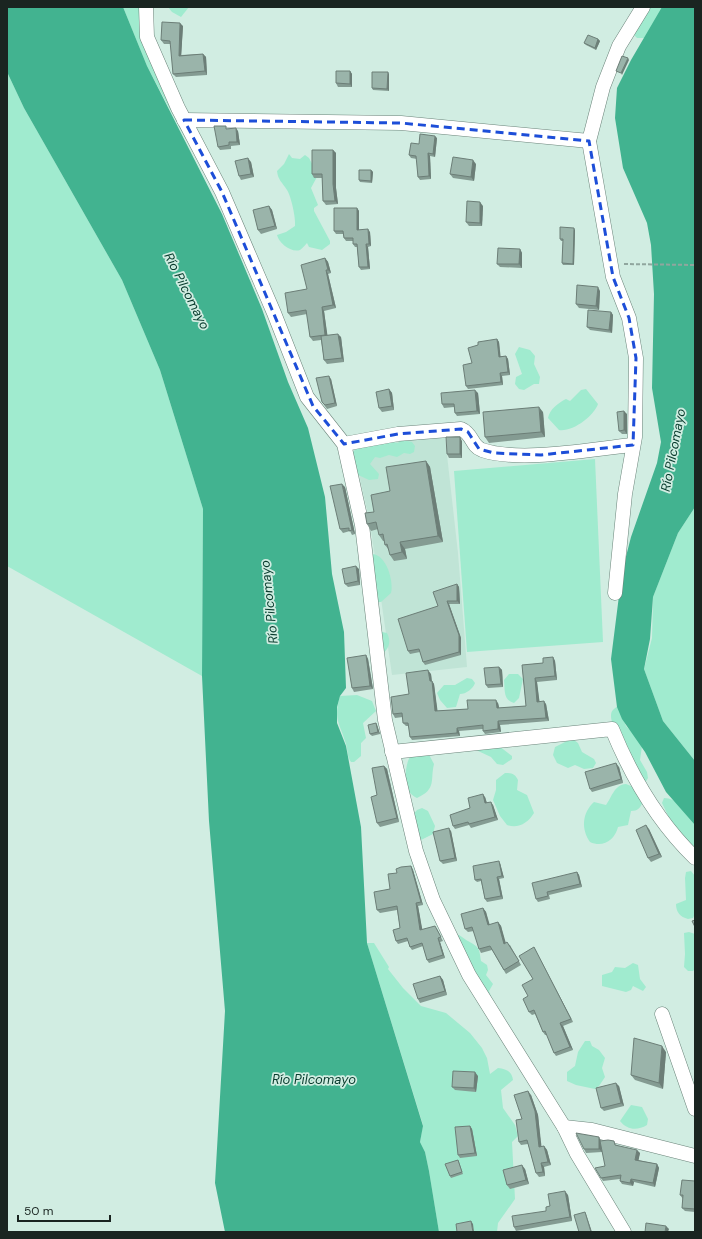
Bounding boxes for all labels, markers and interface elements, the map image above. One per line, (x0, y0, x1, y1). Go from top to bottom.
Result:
water label: Río Pilcomayo (160, 250, 214, 333)
water label: Río Pilcomayo (657, 407, 689, 493)
water label: Río Pilcomayo (256, 559, 282, 645)
water label: Río Pilcomayo (272, 1071, 356, 1088)
scale bar (18, 1197, 110, 1223)
text: 50 m (24, 1203, 53, 1219)

